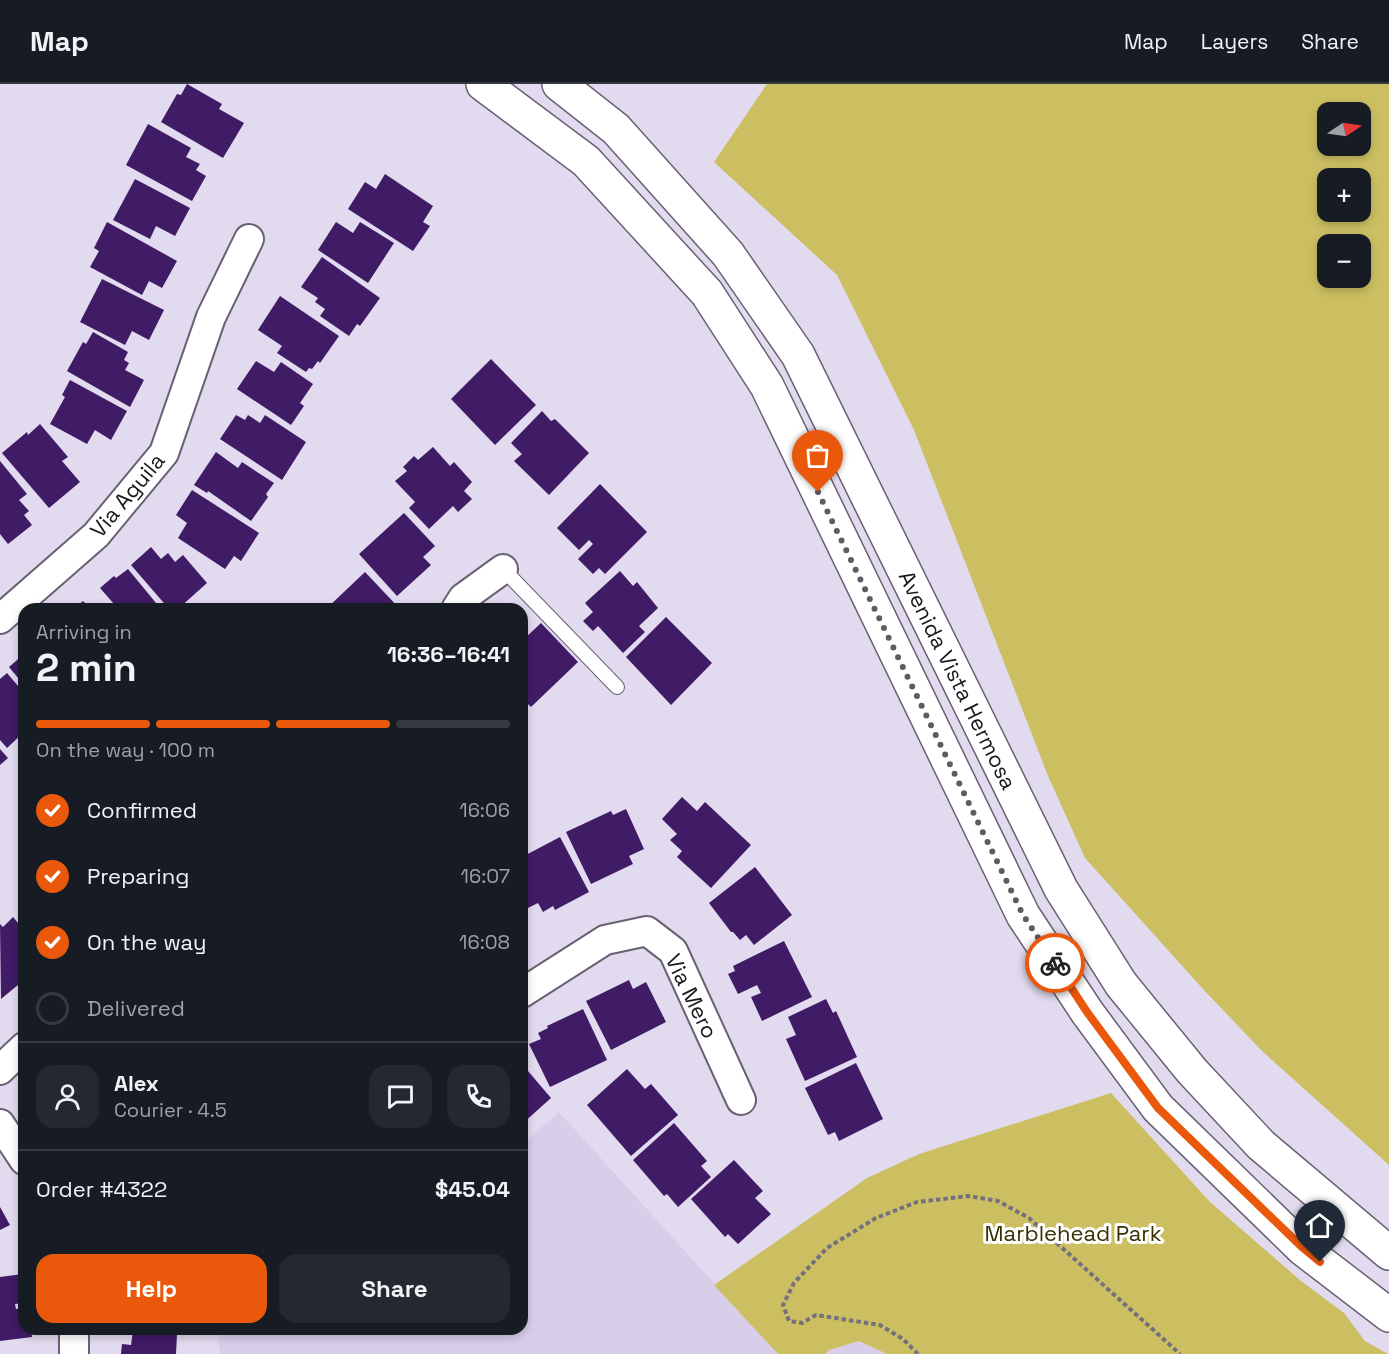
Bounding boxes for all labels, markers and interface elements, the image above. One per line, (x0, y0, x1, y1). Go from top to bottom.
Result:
text: Map (30, 23, 89, 59)
text: Map (1124, 28, 1168, 55)
text: Layers (1201, 28, 1268, 55)
text: Share (1301, 28, 1359, 55)
north arrow (1317, 102, 1371, 156)
map controls (1317, 102, 1371, 288)
button: + (1317, 168, 1371, 222)
button: − (1317, 234, 1371, 288)
pin (792, 430, 843, 492)
icon: bag (801, 439, 834, 472)
street label: Via Aguila (84, 447, 171, 543)
street label: Avenida Vista Hermosa (893, 566, 1023, 794)
text: Arriving in (36, 619, 132, 645)
text: 16:36–16:41 (387, 640, 510, 668)
text: 2 min (36, 643, 137, 692)
text: On the way · 100 m (36, 737, 215, 763)
icon: check (36, 794, 69, 827)
text: Confirmed (87, 796, 197, 824)
text: 16:06 (459, 797, 510, 823)
icon: check (36, 860, 69, 893)
text: Preparing (87, 862, 189, 890)
text: 16:07 (461, 863, 510, 889)
icon: check (36, 926, 69, 959)
text: On the way (87, 928, 206, 956)
text: 16:08 (459, 929, 510, 955)
courier (1025, 933, 1085, 993)
icon: bike (1039, 947, 1072, 980)
street label: Via Mero (659, 949, 725, 1043)
text: Delivered (87, 994, 185, 1022)
button: person (36, 1065, 99, 1128)
button: chat (369, 1065, 432, 1128)
button: phone (447, 1065, 510, 1128)
text: Alex (114, 1069, 159, 1097)
text: Courier · 4.5 (114, 1097, 227, 1123)
text: Order #4322 (36, 1175, 167, 1203)
text: $45.04 (435, 1175, 510, 1203)
pin (1294, 1200, 1345, 1262)
icon: home (1303, 1209, 1336, 1242)
park label: Marblehead Park (985, 1219, 1162, 1247)
button: Help (36, 1254, 267, 1323)
button: Share (279, 1254, 510, 1323)

